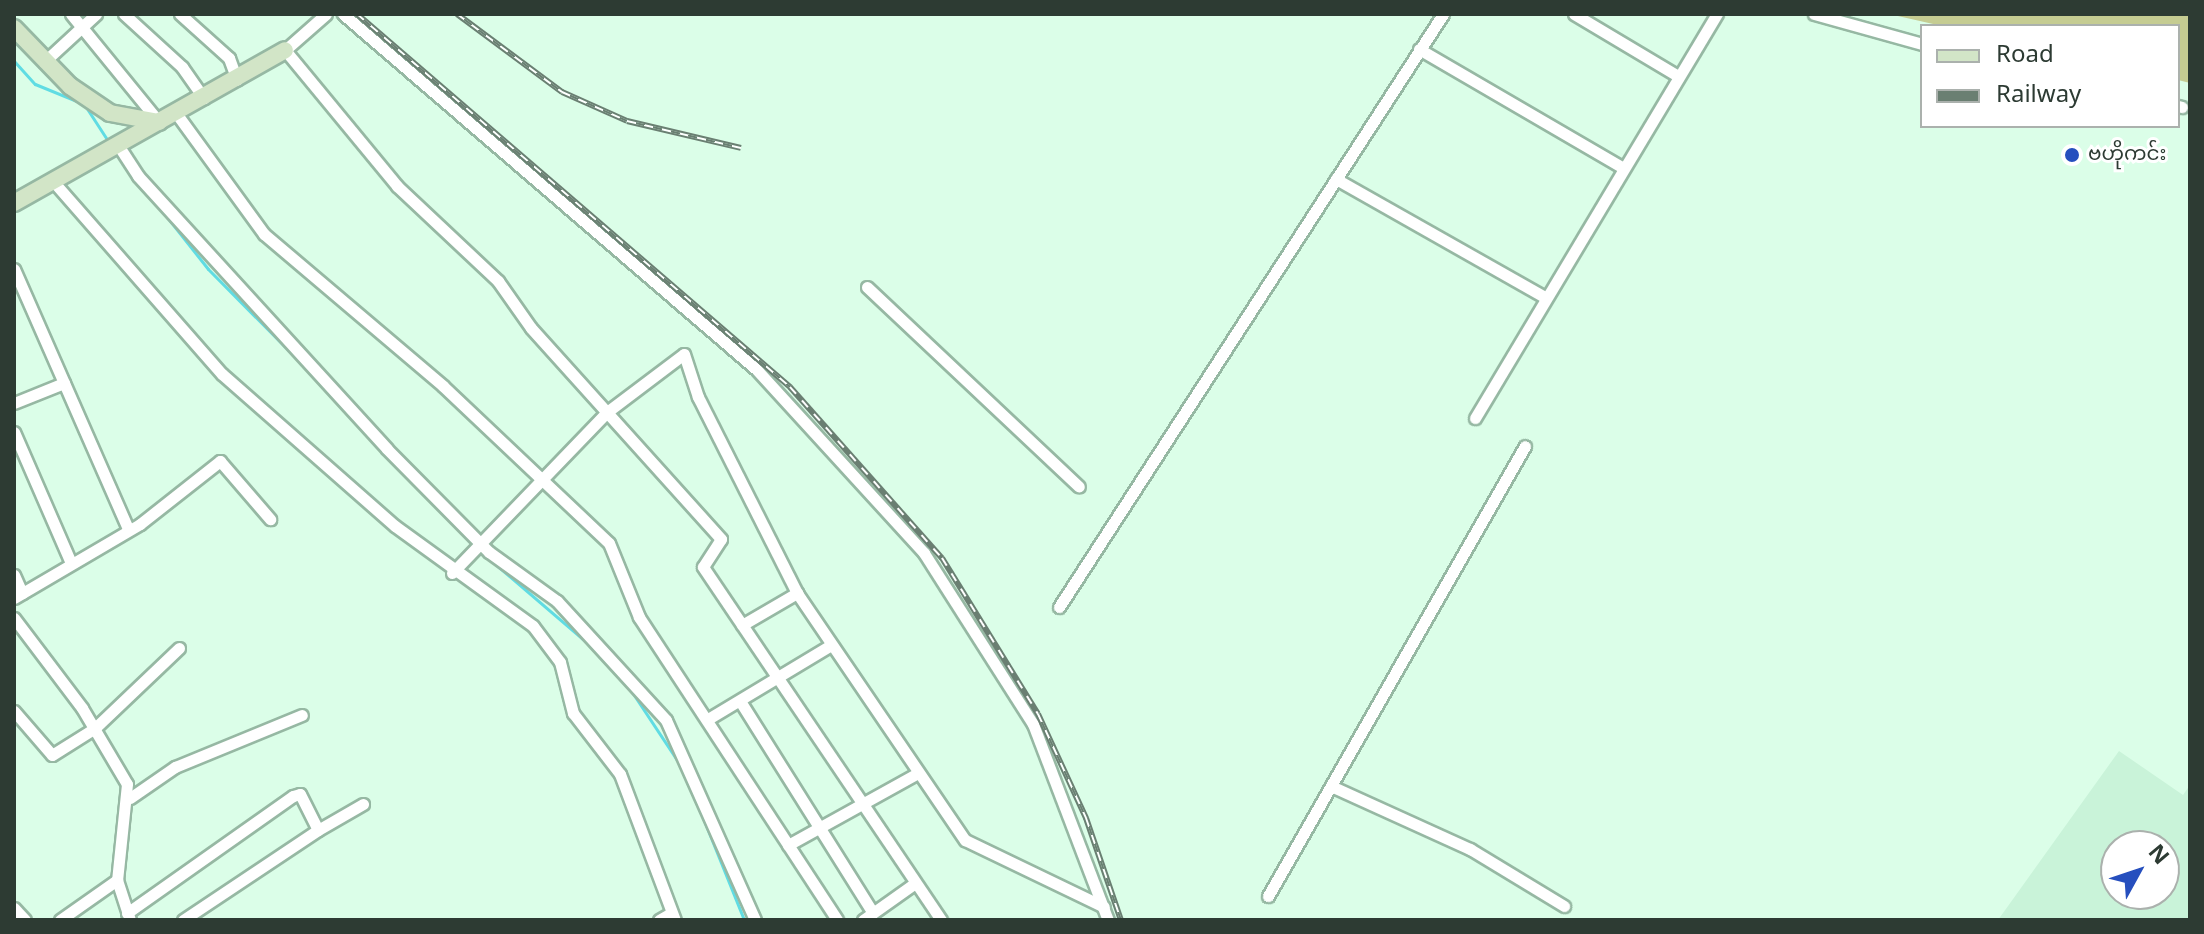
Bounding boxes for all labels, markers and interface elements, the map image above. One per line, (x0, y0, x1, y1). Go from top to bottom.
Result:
legend (1920, 24, 2180, 128)
text: Road (1996, 30, 2054, 83)
text: Railway (1996, 70, 2081, 123)
place label: ဗဟိုကင်း (2088, 143, 2166, 167)
marker: ဗဟိုကင်း (2063, 146, 2081, 164)
north arrow (2100, 830, 2180, 910)
text: N (2133, 834, 2181, 878)

